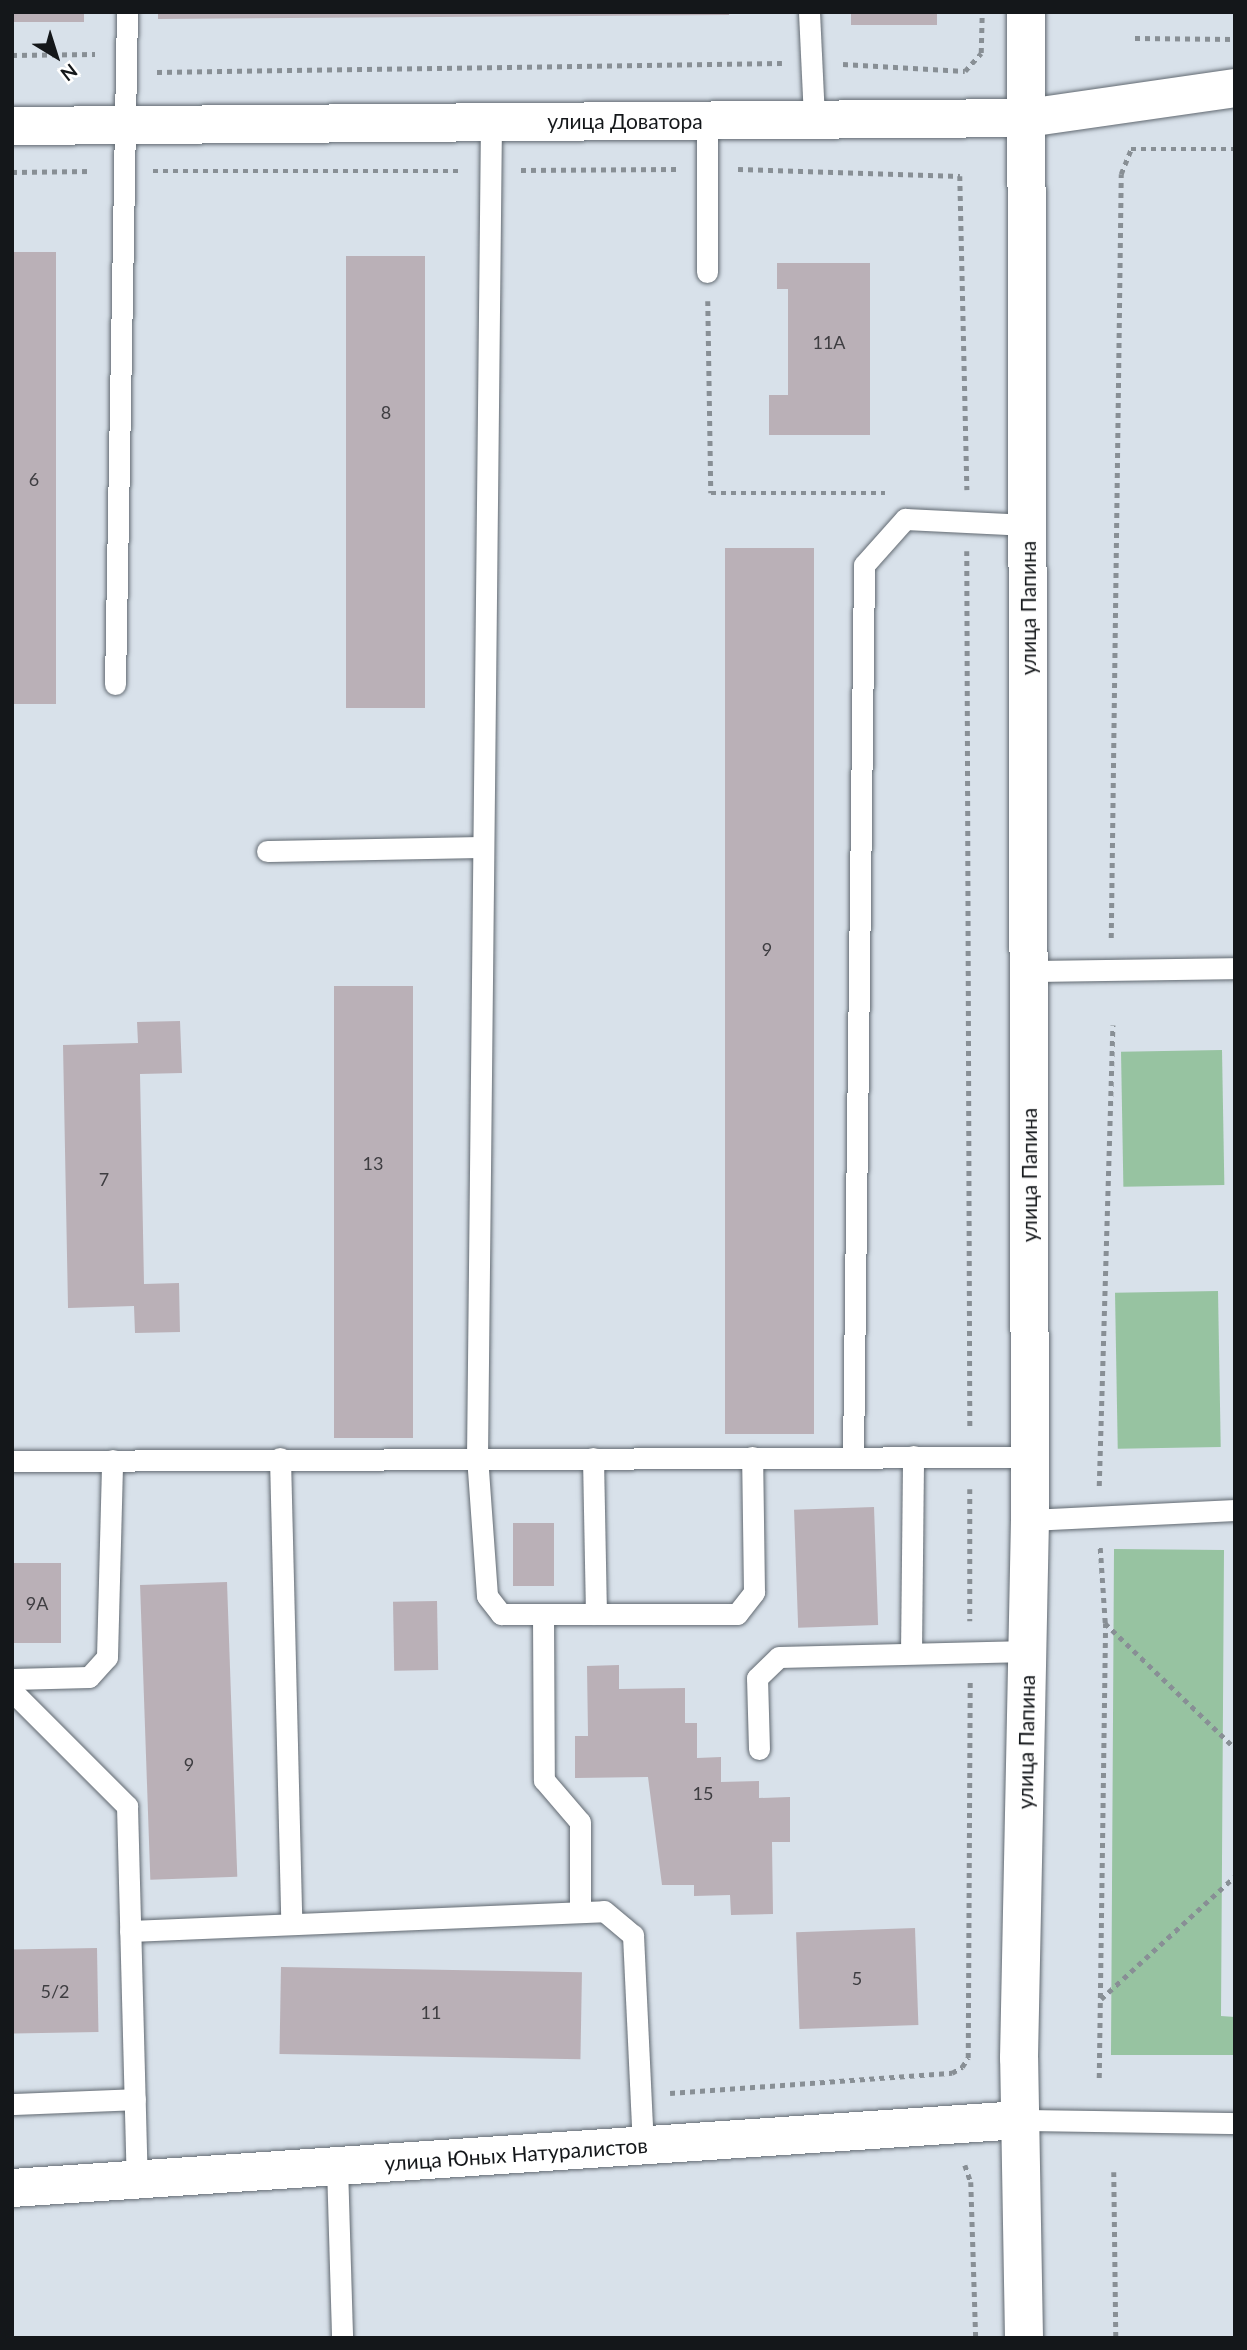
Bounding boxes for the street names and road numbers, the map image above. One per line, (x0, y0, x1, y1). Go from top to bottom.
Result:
street label: улица Доватора (547, 108, 703, 134)
street label: улица Папина (1015, 541, 1041, 675)
street label: улица Папина (1016, 1108, 1042, 1242)
street label: улица Папина (1012, 1675, 1040, 1809)
street label: улица Юных Натуралистов (384, 2132, 648, 2176)

